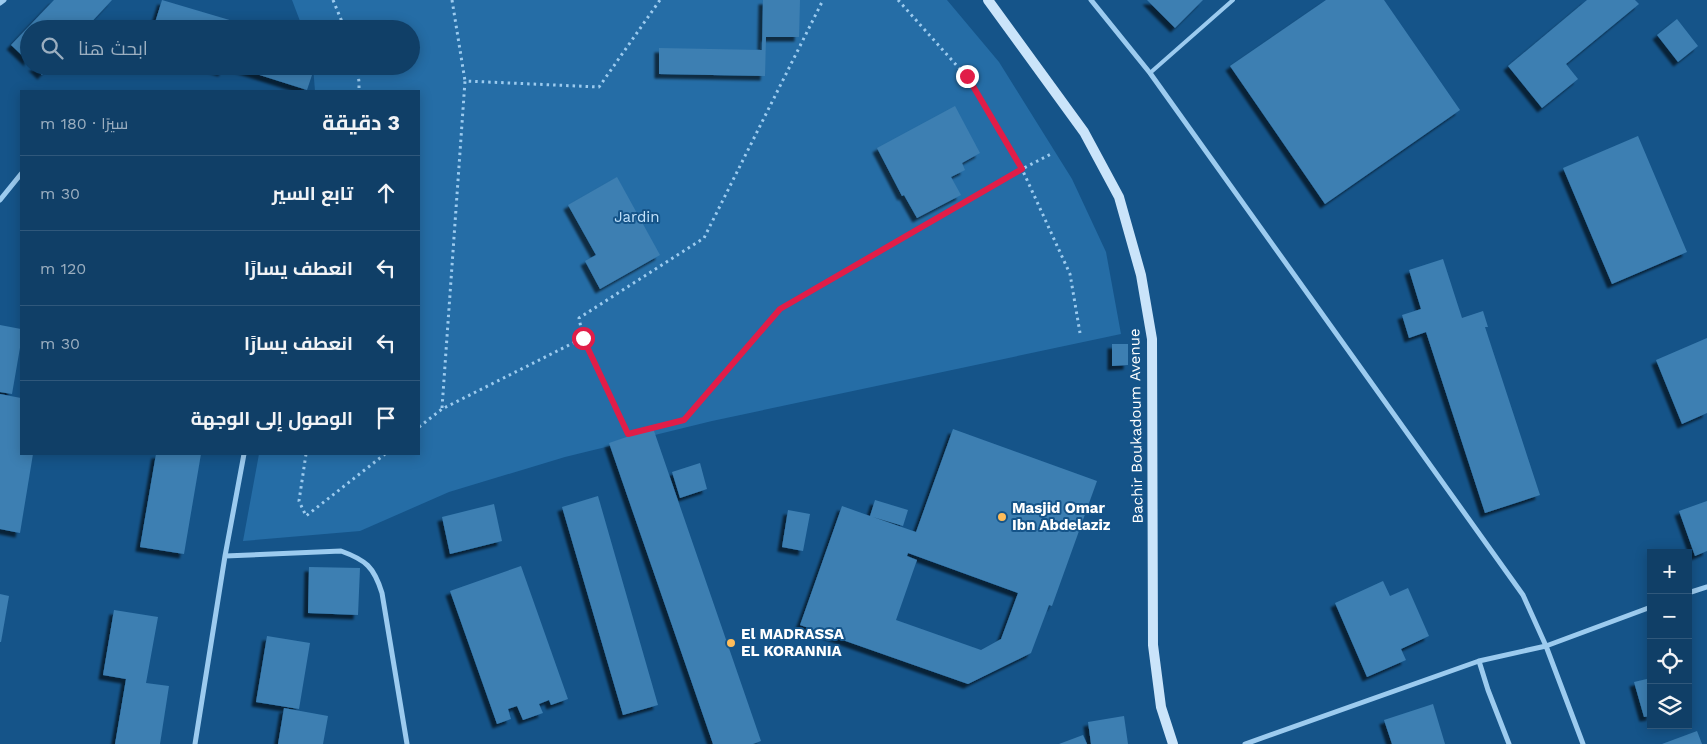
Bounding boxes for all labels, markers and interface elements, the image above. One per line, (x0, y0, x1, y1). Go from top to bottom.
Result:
search box (20, 20, 420, 75)
icon: search (38, 34, 66, 62)
text: ابحث هنا (78, 37, 148, 60)
route end (956, 65, 979, 88)
text: 3 دقيقة (322, 110, 400, 135)
text: سيرًا · 180 m (40, 114, 128, 133)
icon: ahead (372, 179, 400, 207)
text: تابع السير (272, 182, 353, 205)
text: 30 m (40, 184, 80, 203)
park label: Jardin (614, 208, 660, 226)
icon: left (372, 254, 400, 282)
text: انعطف يسارًا (244, 257, 353, 280)
text: 120 m (40, 259, 86, 278)
route start (572, 327, 595, 350)
street label: Bachir Boukadoum Avenue (1125, 328, 1147, 524)
icon: left (372, 329, 400, 357)
text: انعطف يسارًا (244, 332, 353, 355)
text: 30 m (40, 334, 80, 353)
icon: arrive (372, 404, 400, 432)
text: الوصول إلى الوجهة (191, 407, 353, 430)
place label: Masjid Omar Ibn Abdelaziz (1012, 499, 1111, 534)
marker: Masjid Omar Ibn Abdelaziz (996, 511, 1008, 523)
map controls (1647, 549, 1692, 729)
button: + (1647, 549, 1692, 594)
button: − (1647, 594, 1692, 639)
place label: El MADRASSA EL KORANNIA (741, 625, 845, 660)
marker: El MADRASSA EL KORANNIA (725, 637, 737, 649)
button: locate (1647, 639, 1692, 684)
button: layers (1647, 684, 1692, 729)

